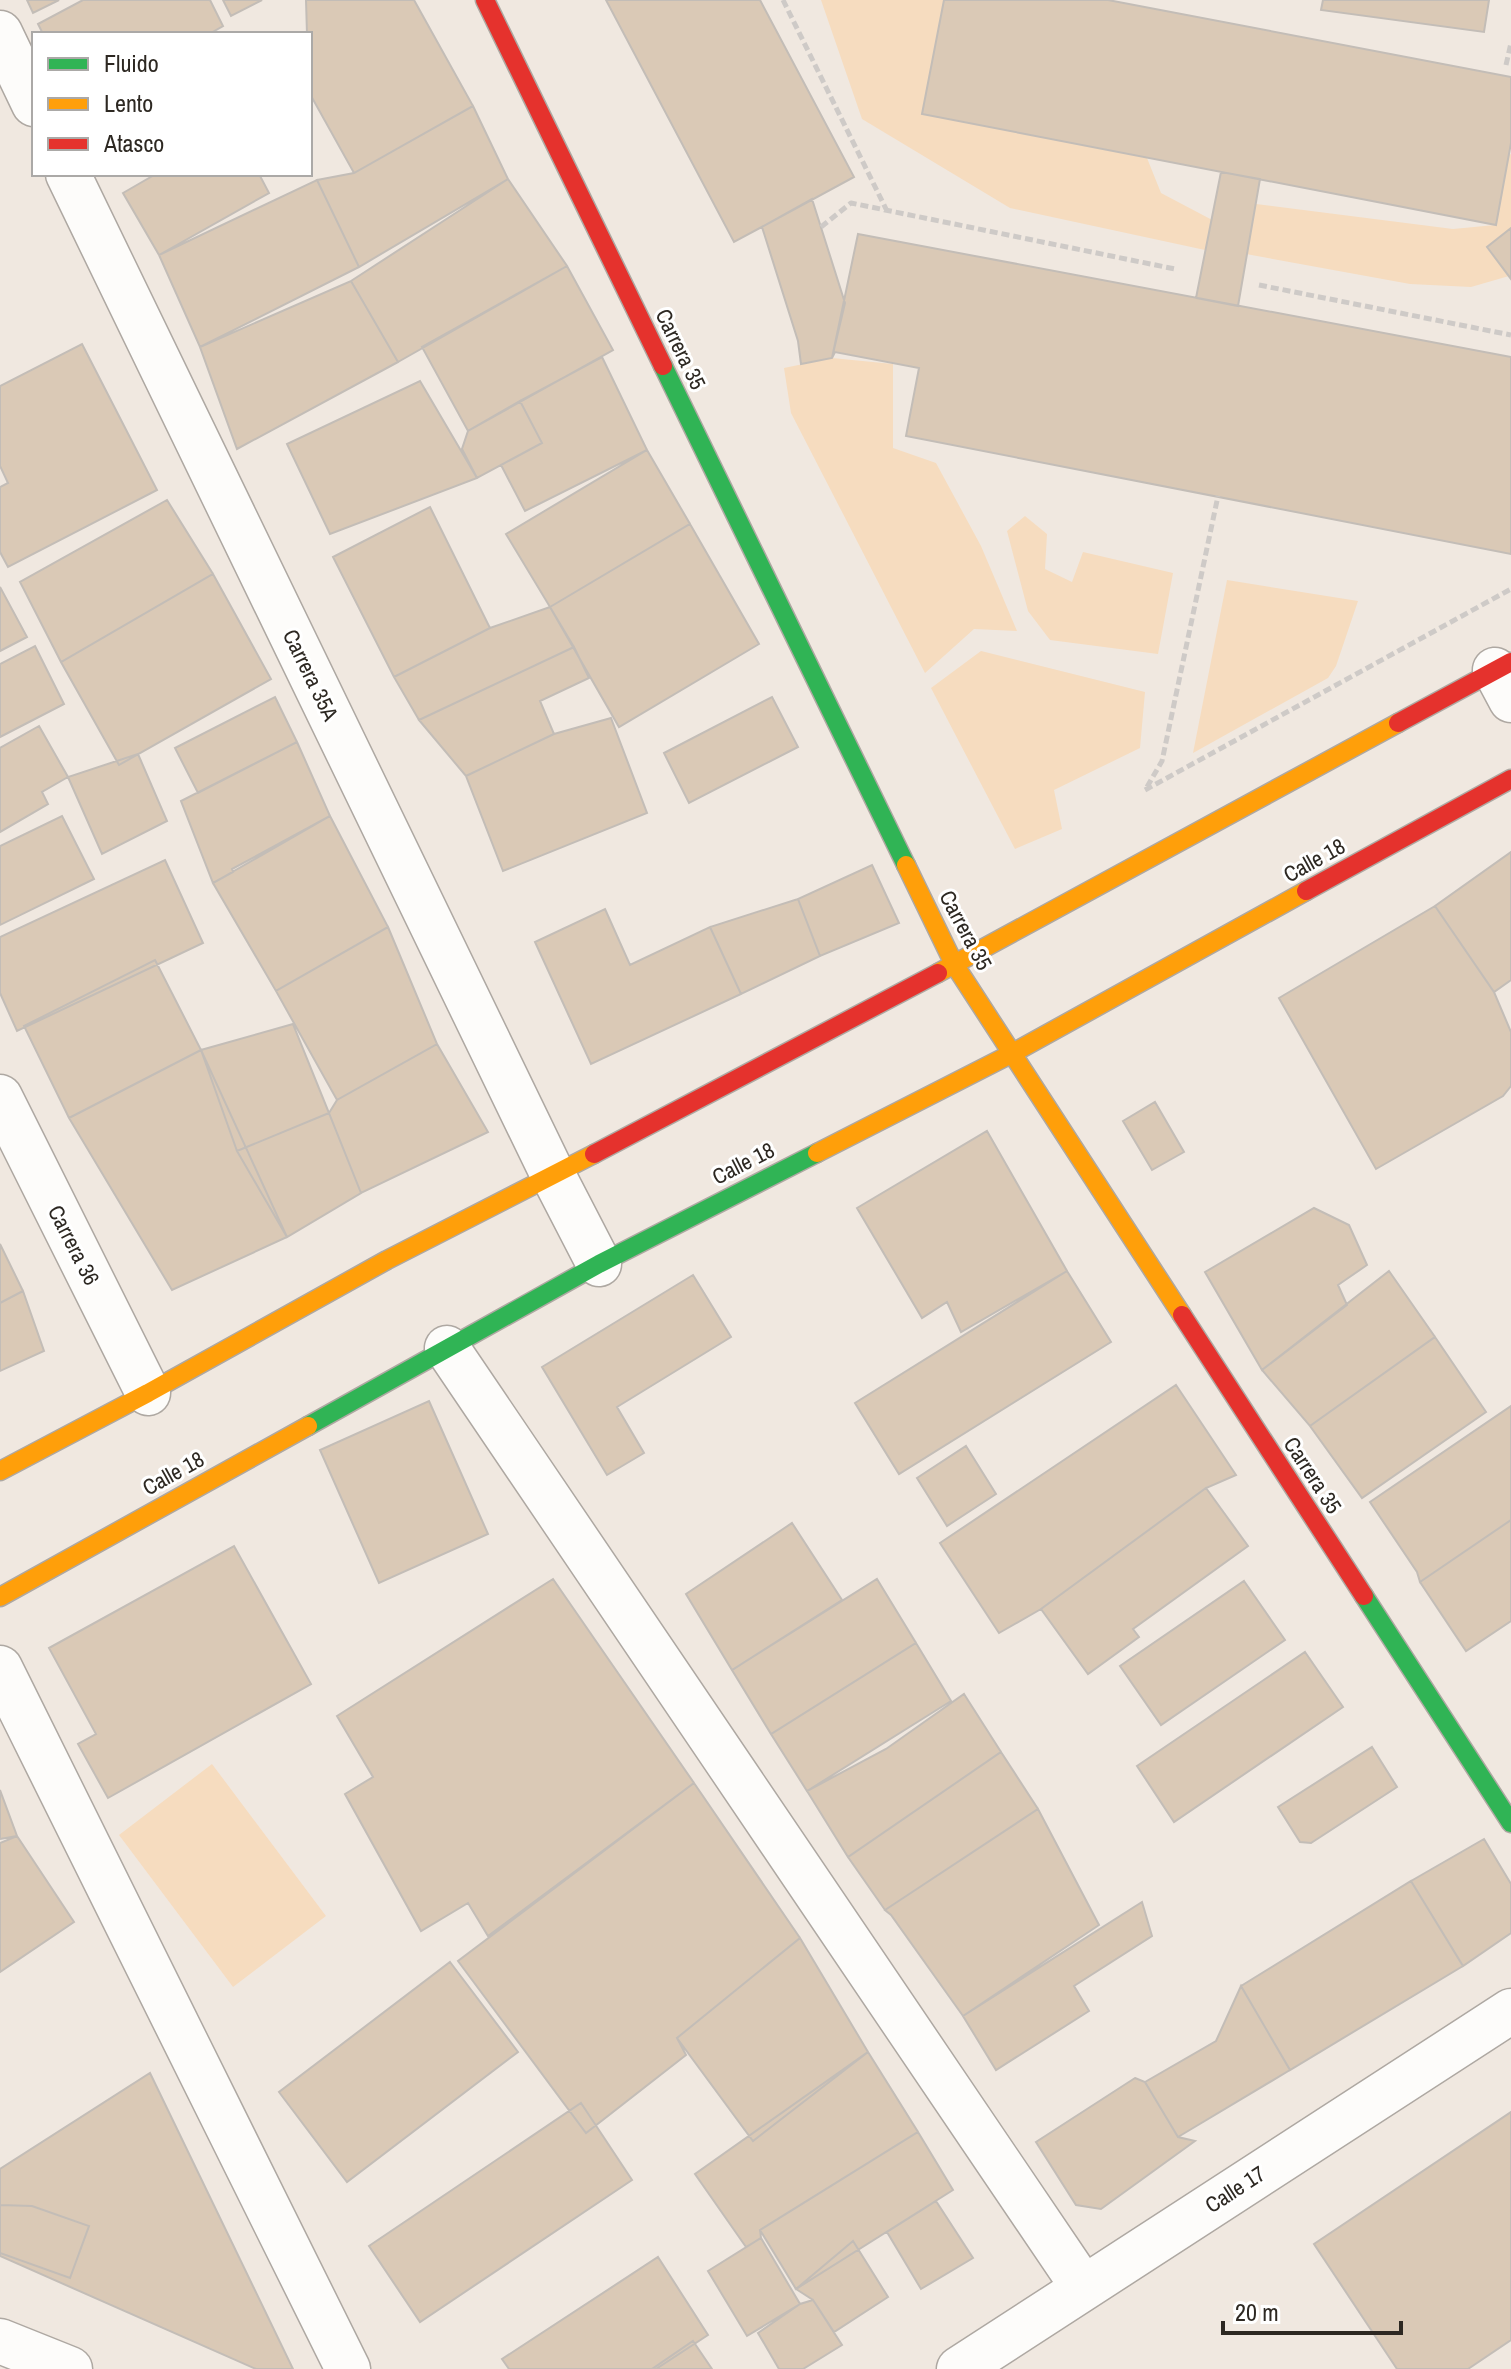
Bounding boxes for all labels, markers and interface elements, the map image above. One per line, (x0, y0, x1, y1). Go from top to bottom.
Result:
legend (32, 32, 312, 176)
text: Fluido (104, 47, 159, 79)
text: Lento (104, 87, 153, 119)
text: Atasco (103, 127, 164, 159)
street label: Carrera 35 (649, 304, 713, 394)
street label: Carrera 35A (276, 624, 346, 727)
street label: Calle 18 (1278, 831, 1350, 889)
street label: Carrera 35 (933, 885, 999, 975)
street label: Calle 18 (707, 1135, 779, 1191)
street label: Carrera 36 (41, 1200, 107, 1290)
street label: Carrera 35 (1277, 1431, 1349, 1519)
street label: Calle 18 (137, 1444, 209, 1502)
street label: Calle 17 (1199, 2158, 1271, 2220)
scale bar (1223, 2285, 1401, 2335)
text: 20 m (1235, 2296, 1279, 2328)

